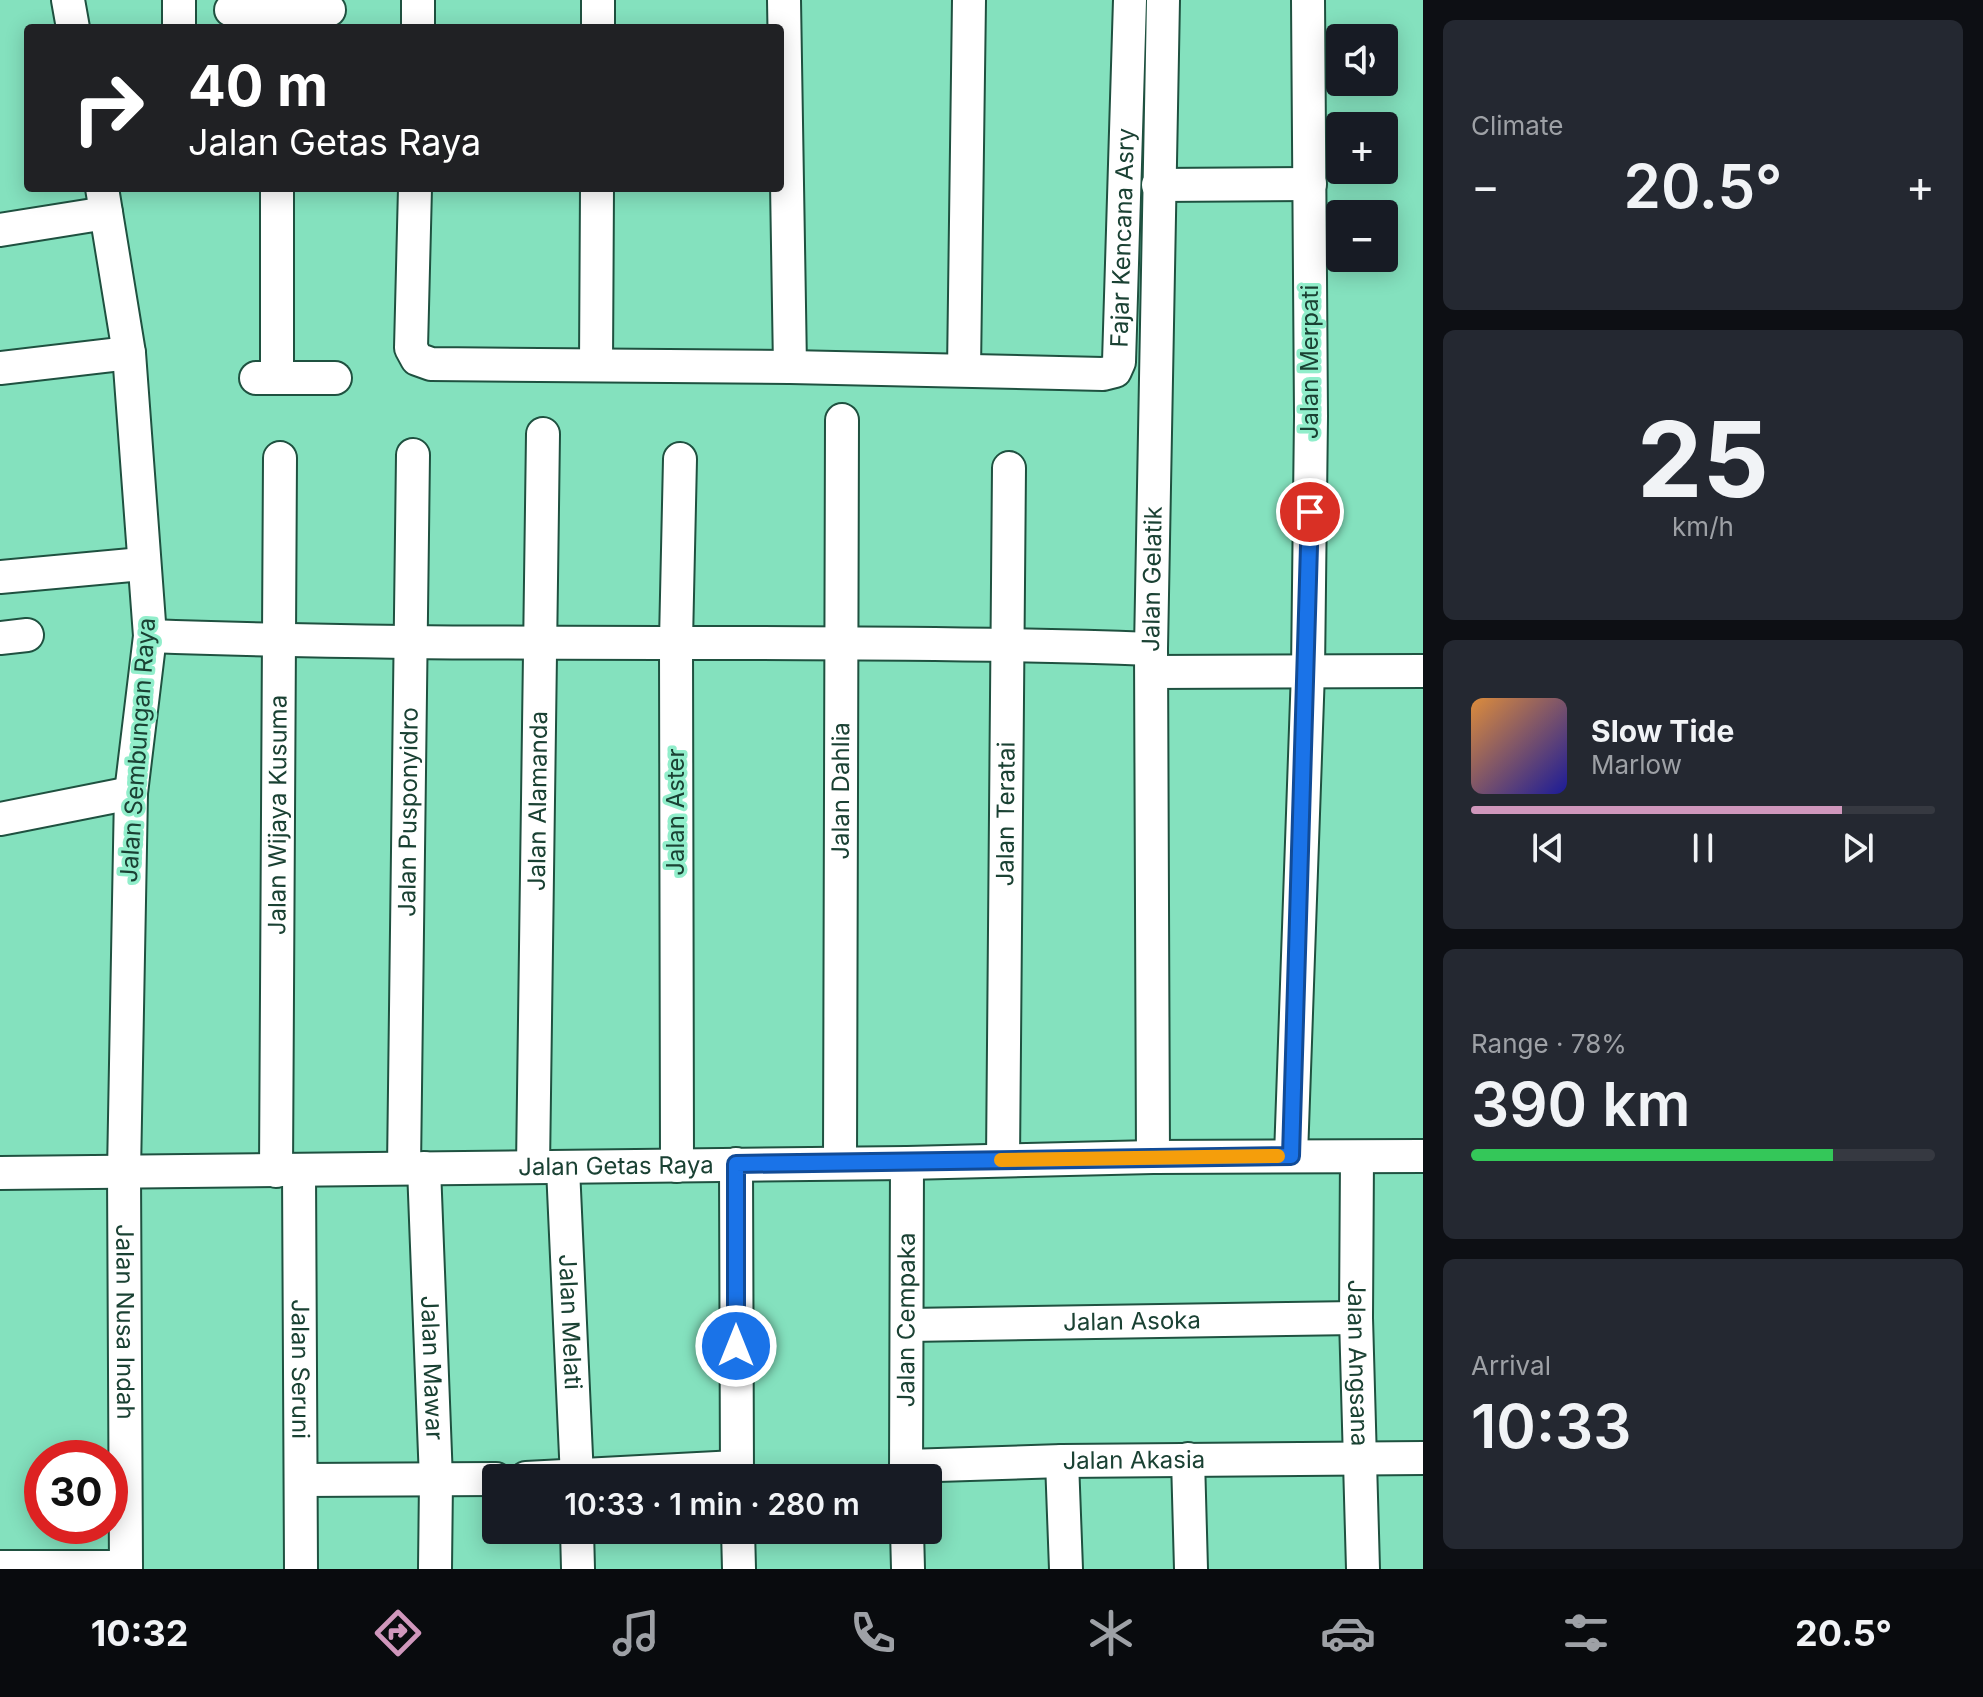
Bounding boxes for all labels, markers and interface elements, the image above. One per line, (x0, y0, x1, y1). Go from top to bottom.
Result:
map controls (1326, 24, 1398, 272)
button: sound (1326, 24, 1398, 96)
text: 40 m (188, 52, 328, 120)
icon: right (56, 56, 160, 160)
text: Climate (1471, 110, 1563, 141)
button: + (1326, 112, 1398, 184)
text: Jalan Getas Raya (188, 120, 481, 164)
street label: Fajar Kencana Asry (1104, 128, 1140, 348)
text: 20.5° (1624, 150, 1782, 222)
text: − (1471, 159, 1500, 213)
text: + (1906, 159, 1935, 213)
button: − (1326, 200, 1398, 272)
street label: Jalan Merpati (1295, 285, 1324, 439)
text: 25 (1637, 396, 1769, 522)
pin (1276, 478, 1344, 546)
icon: arrive (1288, 490, 1332, 534)
street label: Jalan Gelatik (1136, 506, 1168, 652)
text: km/h (1672, 511, 1734, 542)
street label: Jalan Sembungan Raya (114, 617, 161, 883)
street label: Jalan Wijaya Kusuma (262, 695, 293, 935)
street label: Jalan Pusponyidro (392, 707, 424, 917)
street label: Jalan Alamanda (522, 711, 553, 891)
text: Slow Tide (1591, 713, 1734, 749)
street label: Jalan Dahlia (826, 722, 855, 860)
street label: Jalan Teratai (990, 741, 1021, 887)
street label: Jalan Aster (661, 748, 690, 876)
text: Marlow (1591, 749, 1682, 780)
icon: previous (1526, 826, 1570, 870)
icon: pause (1681, 826, 1725, 870)
icon: next (1836, 826, 1880, 870)
text: Range · 78% (1471, 1028, 1627, 1059)
text: 390 km (1471, 1068, 1690, 1140)
street label: Jalan Getas Raya (518, 1150, 714, 1181)
street label: Jalan Nusa Indah (110, 1224, 140, 1420)
street label: Jalan Cempaka (891, 1232, 921, 1408)
street label: Jalan Melati (553, 1253, 588, 1390)
street label: Jalan Angsana (1342, 1280, 1375, 1447)
street label: Jalan Mawar (415, 1295, 449, 1441)
street label: Jalan Seruni (286, 1299, 315, 1439)
position arrow (694, 1304, 778, 1388)
street label: Jalan Asoka (1063, 1305, 1201, 1337)
text: Arrival (1471, 1350, 1551, 1381)
text: 10:33 (1471, 1390, 1631, 1462)
speed limit sign: 30 (24, 1440, 128, 1544)
street label: Jalan Akasia (1062, 1445, 1205, 1475)
text: 10:33 · 1 min · 280 m (564, 1486, 860, 1522)
icon: directions (370, 1605, 426, 1661)
icon: music (608, 1605, 664, 1661)
icon: phone (845, 1605, 901, 1661)
icon: climate (1083, 1605, 1139, 1661)
icon: car (1320, 1605, 1376, 1661)
icon: filters (1558, 1605, 1614, 1661)
text: 10:32 (91, 1611, 188, 1655)
text: 20.5° (1795, 1611, 1892, 1655)

